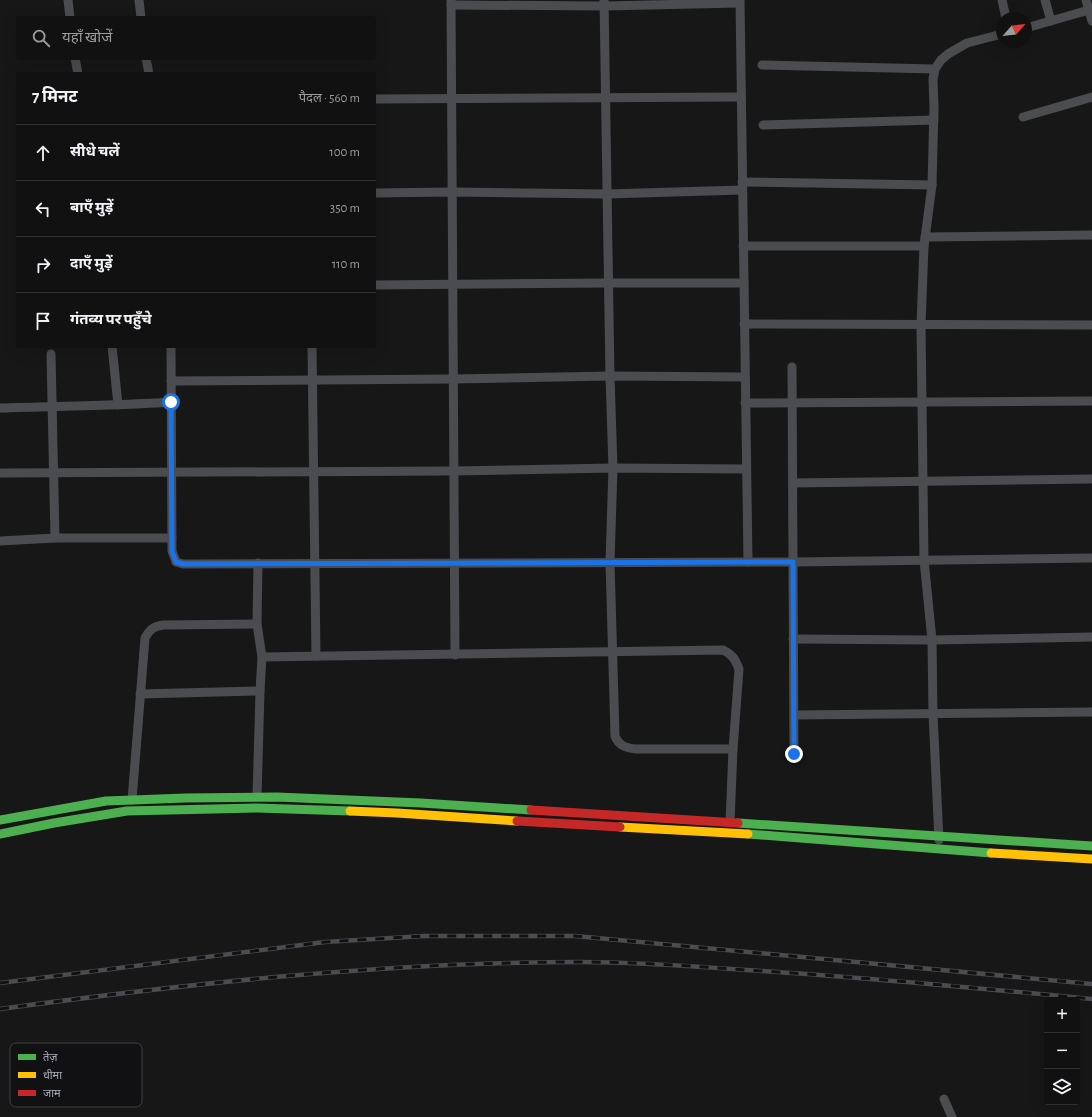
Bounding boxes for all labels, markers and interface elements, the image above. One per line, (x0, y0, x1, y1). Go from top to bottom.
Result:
north arrow (996, 12, 1032, 48)
search box (16, 16, 376, 60)
icon: search (30, 27, 52, 49)
text: यहाँ खोजें (62, 30, 112, 45)
text: 7 मिनट (32, 88, 78, 105)
text: पैदल · 560 m (299, 92, 360, 105)
icon: ahead (32, 142, 54, 164)
text: सीधे चलें (70, 144, 120, 159)
text: 100 m (329, 146, 360, 159)
icon: left (32, 198, 54, 220)
text: बाएँ मुड़ें (70, 200, 113, 215)
text: 350 m (330, 202, 360, 215)
icon: right (32, 254, 54, 276)
text: दाएँ मुड़ें (70, 256, 113, 271)
text: 110 m (332, 258, 360, 271)
icon: arrive (32, 310, 54, 332)
text: गंतव्य पर पहुँचे (70, 312, 152, 327)
route start (162, 393, 180, 411)
route end (785, 745, 803, 763)
map controls (1044, 997, 1080, 1105)
button: + (1044, 997, 1080, 1033)
button: − (1044, 1033, 1080, 1069)
legend (10, 1043, 142, 1107)
text: तेज़ (43, 1051, 58, 1063)
text: धीमा (43, 1069, 62, 1081)
button: layers (1044, 1069, 1080, 1105)
text: जाम (43, 1088, 61, 1099)

